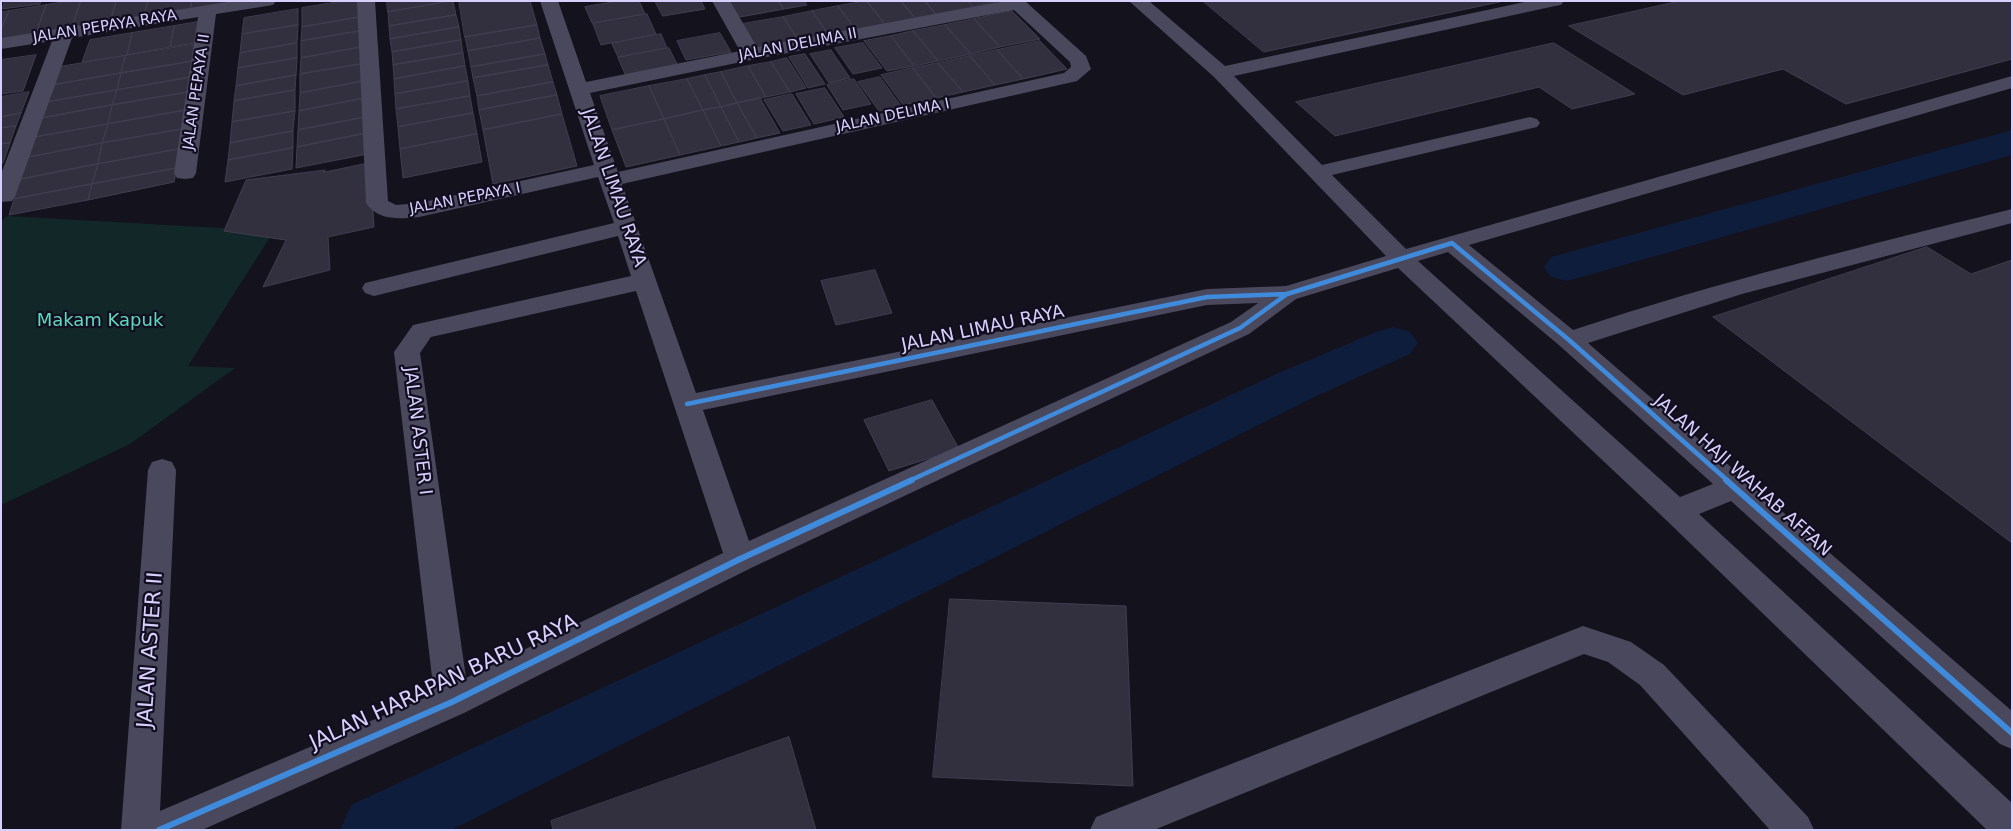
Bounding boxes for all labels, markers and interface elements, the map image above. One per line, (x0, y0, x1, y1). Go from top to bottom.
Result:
street label: JALAN PEPAYA RAYA (32, 7, 178, 47)
street label: JALAN DELIMA II (737, 25, 859, 65)
street label: JALAN PEPAYA II (180, 33, 214, 151)
street label: JALAN DELIMA I (835, 95, 951, 137)
street label: JALAN LIMAU RAYA (576, 106, 650, 270)
street label: JALAN PEPAYA I (408, 179, 522, 219)
street label: JALAN LIMAU RAYA (900, 301, 1066, 357)
park label: Makam Kapuk (37, 310, 163, 332)
street label: JALAN ASTER I (398, 366, 436, 496)
street label: JALAN HAJI WAHAB AFFAN (1649, 390, 1835, 562)
street label: JALAN ASTER II (133, 571, 169, 729)
street label: JALAN HARAPAN BARU RAYA (306, 610, 582, 756)

